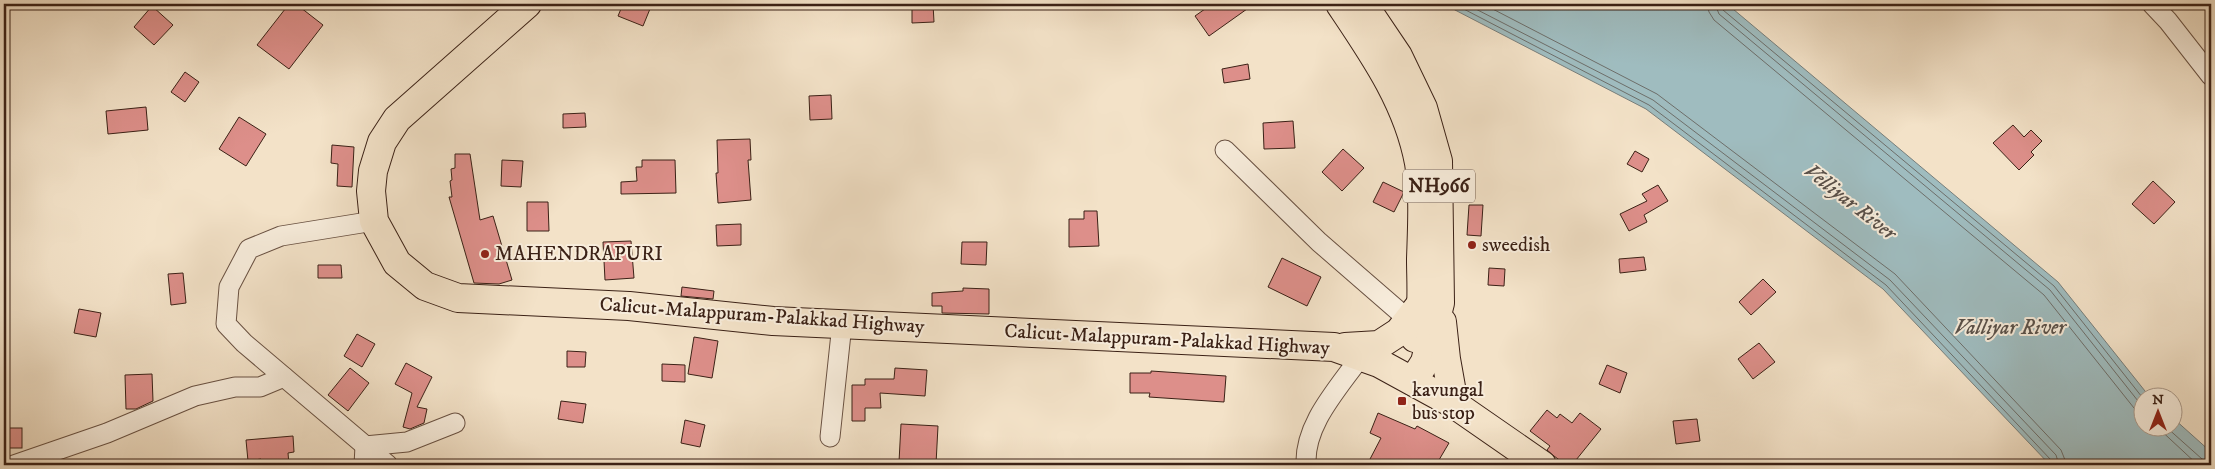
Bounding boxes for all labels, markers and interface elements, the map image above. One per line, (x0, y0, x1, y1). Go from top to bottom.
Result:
water label: Velliyar River (1799, 158, 1902, 247)
road number: NH966 (1403, 170, 1475, 202)
place label: sweedish (1482, 233, 1551, 258)
marker: sweedish (1466, 239, 1478, 251)
place label: MAHENDRAPURI (495, 242, 663, 267)
marker: MAHENDRAPURI (479, 248, 491, 260)
street label: Calicut-Malappuram-Palakkad Highway (599, 292, 926, 340)
water label: Valliyar River (1954, 315, 2067, 341)
street label: Calicut-Malappuram-Palakkad Highway (1004, 319, 1331, 361)
place label: kavungal bus stop (1412, 378, 1484, 426)
north arrow (2132, 386, 2182, 436)
text: N (2152, 391, 2164, 409)
marker: kavungal bus stop (1396, 395, 1408, 407)

